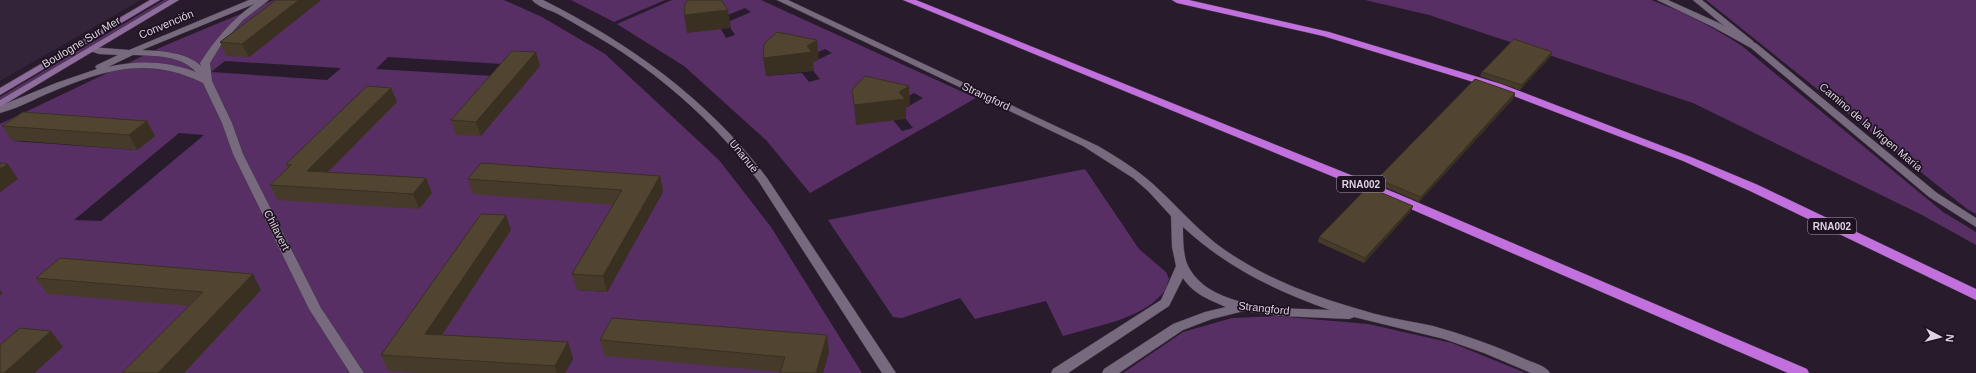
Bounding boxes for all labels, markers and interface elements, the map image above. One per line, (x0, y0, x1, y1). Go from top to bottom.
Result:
street label: Convención (137, 7, 195, 41)
street label: Boulogne Sur Mer (40, 14, 122, 70)
street label: Strangford (960, 80, 1012, 112)
street label: Camino de la Virgen María (1817, 80, 1926, 174)
street label: Unanué (727, 137, 761, 175)
road number: RNA002 (1337, 176, 1385, 192)
street label: Chilavert (262, 208, 292, 252)
road number: RNA002 (1808, 218, 1856, 234)
street label: Strangford (1238, 299, 1290, 317)
north arrow (1920, 317, 1960, 357)
text: N (1943, 334, 1956, 343)

